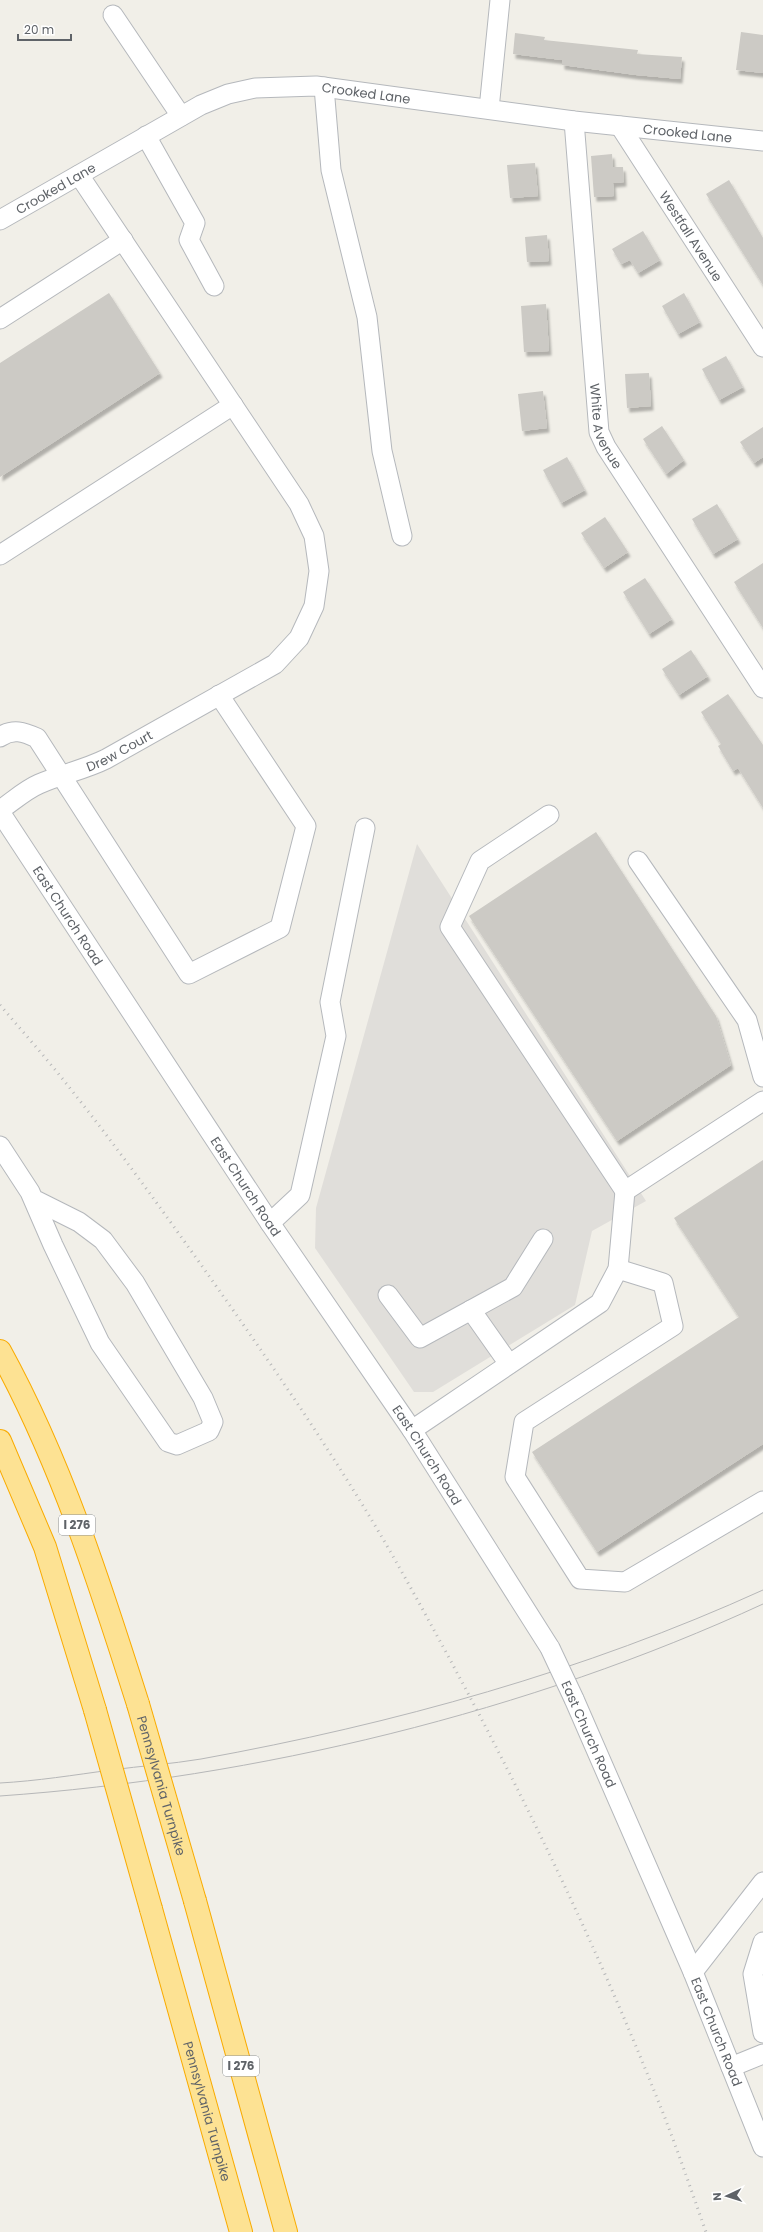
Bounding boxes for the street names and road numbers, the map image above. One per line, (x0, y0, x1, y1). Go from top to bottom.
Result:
street label: Crooked Lane (320, 78, 412, 109)
street label: Crooked Lane (642, 119, 733, 148)
street label: Crooked Lane (12, 158, 99, 219)
street label: Westfall Avenue (654, 187, 727, 285)
street label: White Avenue (585, 383, 627, 473)
street label: Drew Court (84, 726, 156, 776)
street label: East Church Road (28, 862, 107, 969)
street label: East Church Road (206, 1133, 285, 1240)
street label: East Church Road (388, 1401, 466, 1509)
road number: I 276 (59, 1515, 95, 1535)
street label: East Church Road (556, 1678, 621, 1791)
street label: Pennsylvania Turnpike (132, 1714, 190, 1858)
street label: East Church Road (686, 1975, 747, 2089)
street label: Pennsylvania Turnpike (178, 2039, 235, 2184)
road number: I 276 (223, 2056, 259, 2076)

